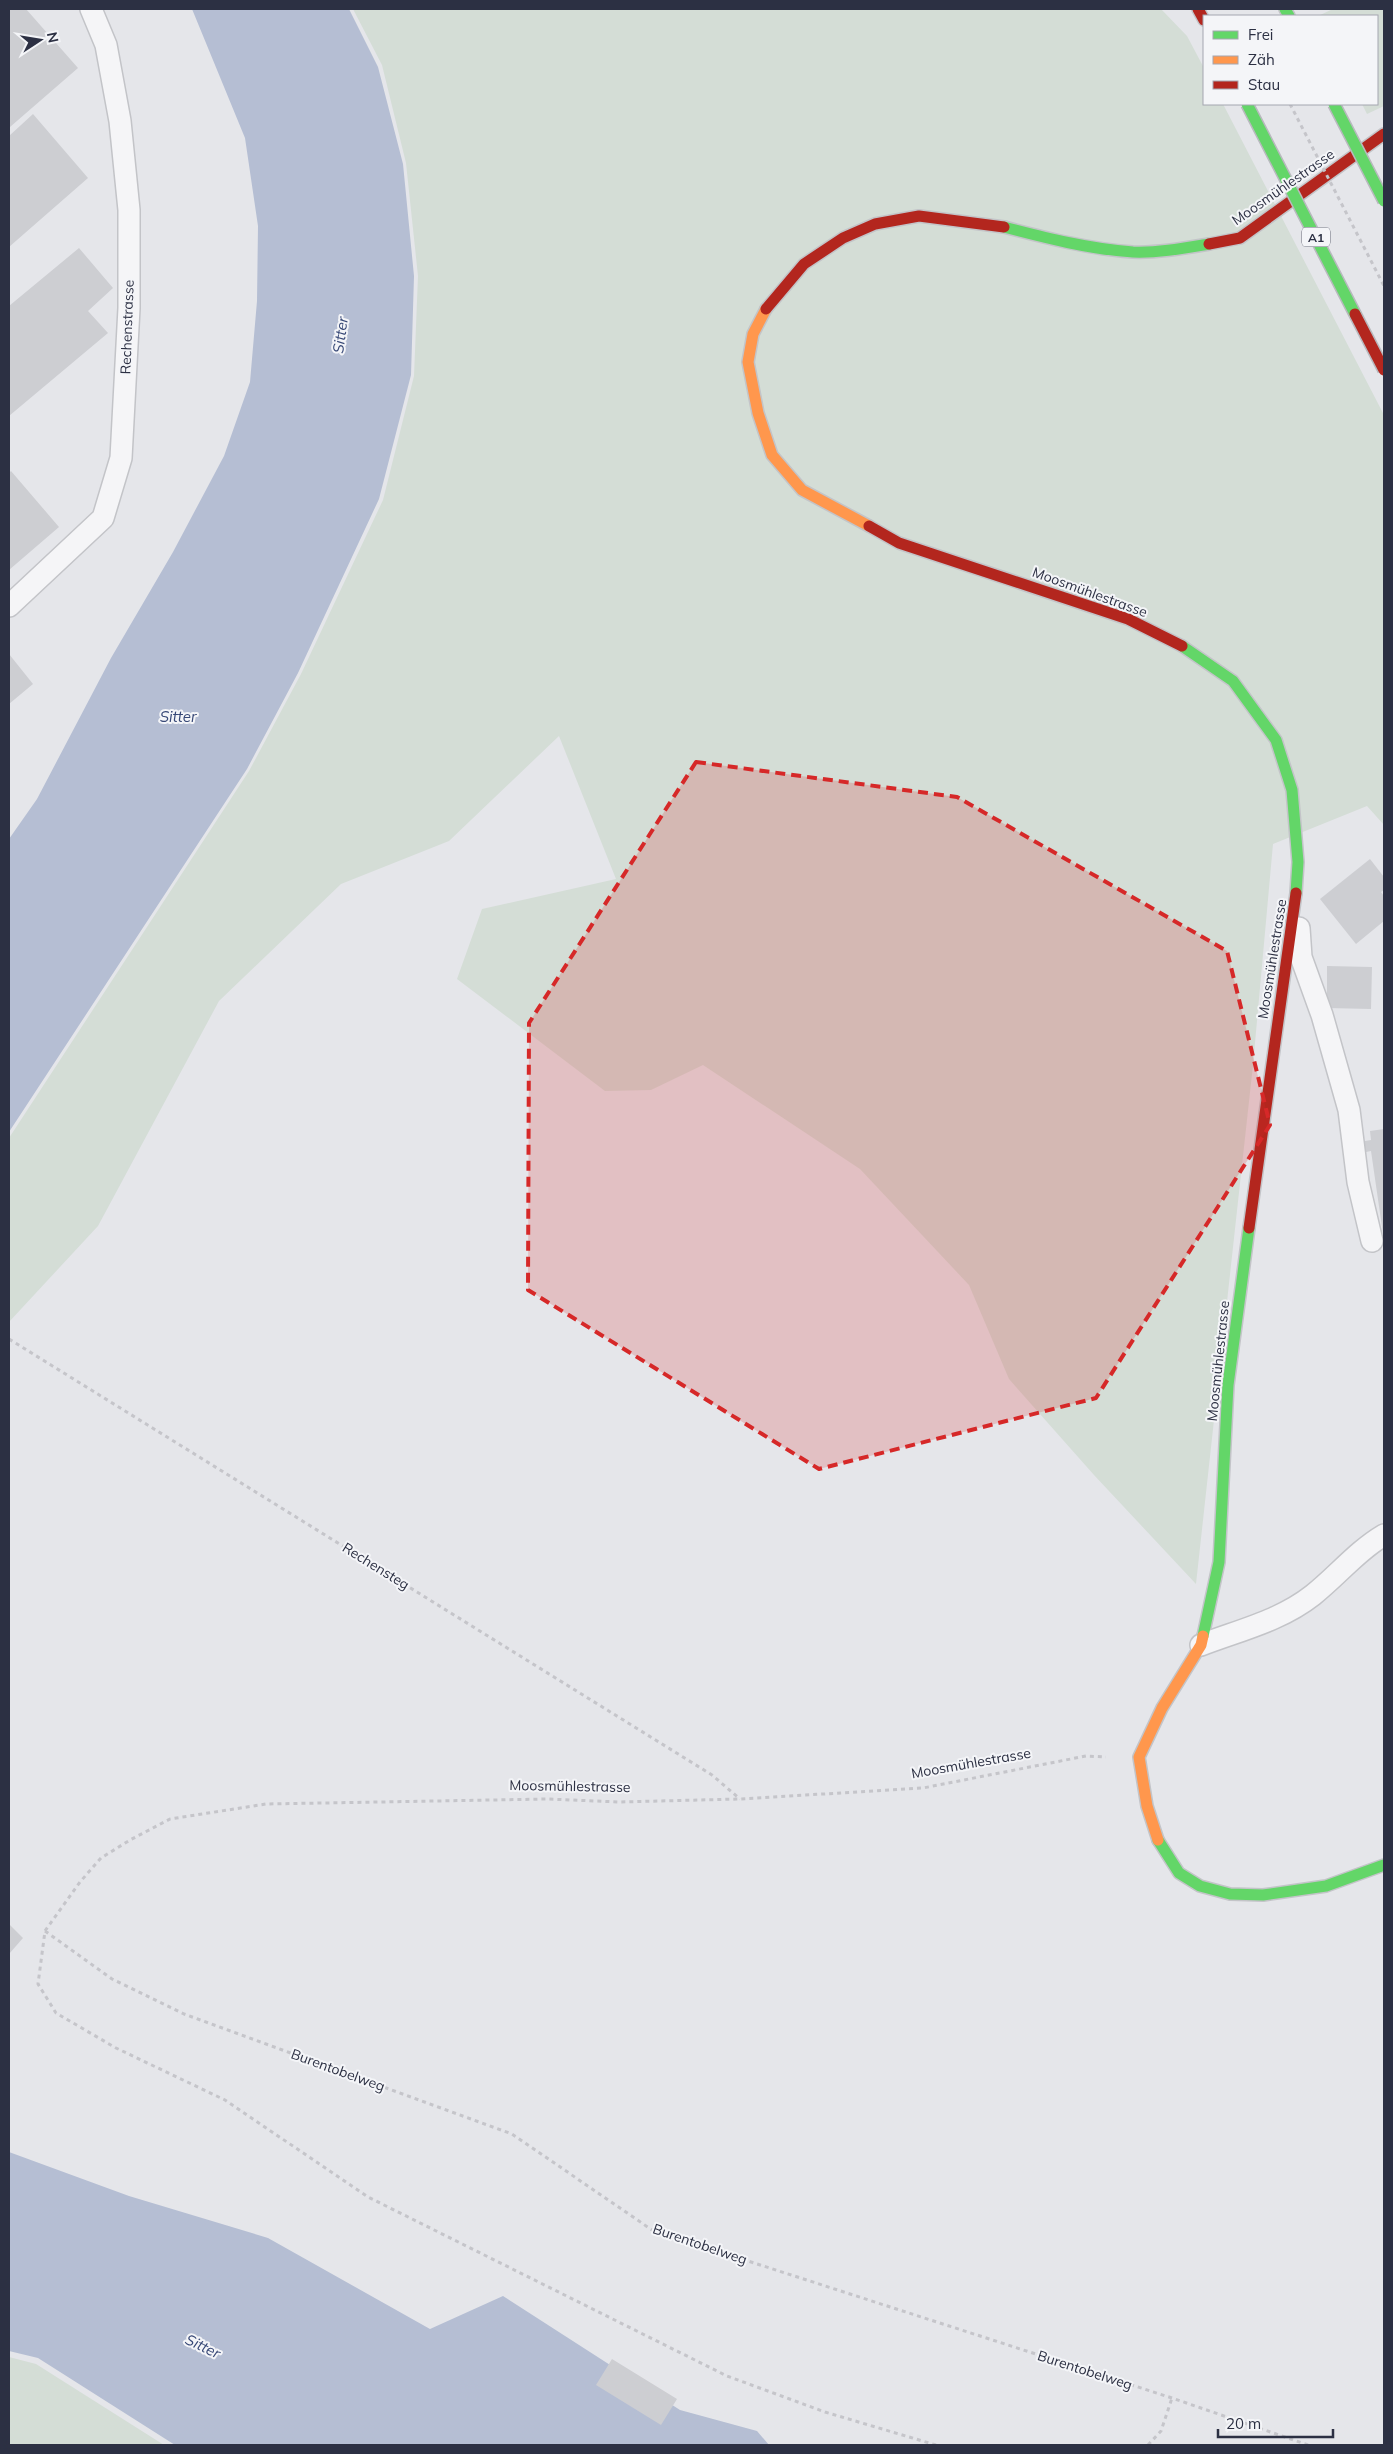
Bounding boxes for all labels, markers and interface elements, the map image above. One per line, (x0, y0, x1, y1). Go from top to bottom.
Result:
north arrow (15, 15, 65, 65)
legend (1203, 15, 1378, 105)
text: Frei (1248, 25, 1273, 44)
text: N (43, 30, 63, 44)
text: Zäh (1248, 50, 1275, 69)
text: Stau (1248, 75, 1280, 94)
street label: Moosmühlestrasse (1228, 145, 1338, 229)
road number: A1 (1302, 228, 1330, 246)
street label: Rechenstrasse (116, 279, 138, 375)
water label: Sitter (328, 315, 352, 355)
street label: Moosmühlestrasse (1030, 563, 1150, 621)
water label: Sitter (160, 707, 197, 726)
street label: Moosmühlestrasse (1254, 898, 1290, 1020)
street label: Moosmühlestrasse (1203, 1300, 1233, 1422)
street label: Rechensteg (339, 1538, 413, 1594)
street label: Moosmühlestrasse (910, 1744, 1032, 1782)
street label: Moosmühlestrasse (509, 1776, 631, 1796)
street label: Burentobelweg (289, 2045, 387, 2095)
street label: Burentobelweg (650, 2219, 750, 2269)
water label: Sitter (182, 2329, 224, 2363)
street label: Burentobelweg (1035, 2346, 1135, 2394)
scale bar (1218, 2406, 1333, 2438)
text: 20 m (1226, 2414, 1261, 2433)

